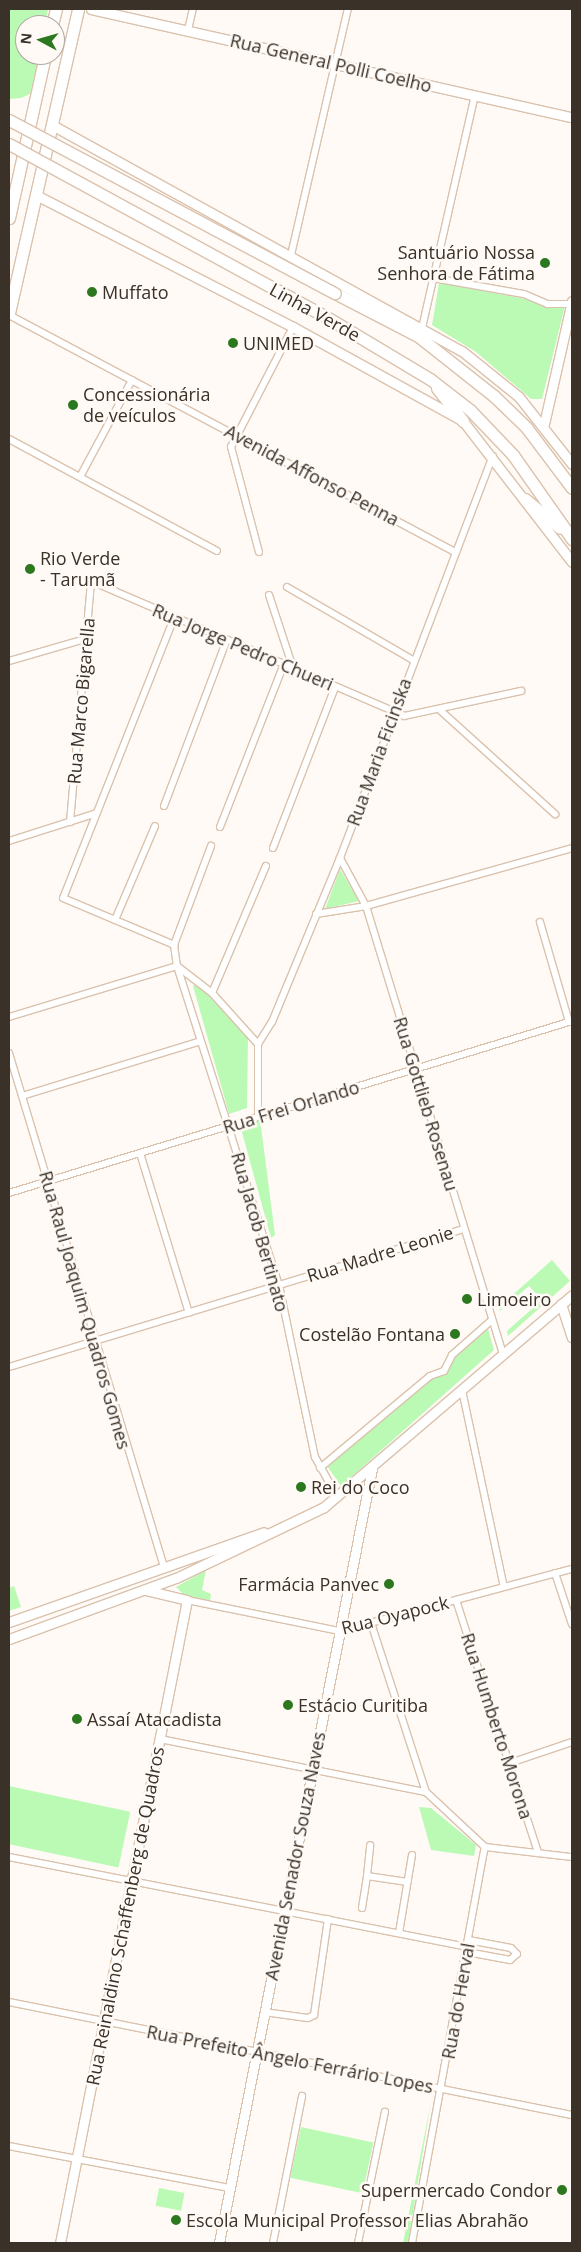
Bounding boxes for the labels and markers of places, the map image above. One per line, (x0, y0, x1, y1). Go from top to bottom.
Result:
place label: Santuário Nossa Senhora de Fátima (377, 242, 535, 284)
marker: Santuário Nossa Senhora de Fátima (539, 257, 551, 269)
place label: Muffato (102, 281, 169, 303)
marker: Muffato (86, 286, 98, 298)
place label: UNIMED (243, 332, 314, 354)
marker: UNIMED (227, 337, 239, 349)
place label: Concessionária de veículos (83, 384, 210, 426)
marker: Concessionária de veículos (67, 399, 79, 411)
place label: Rio Verde - Tarumã (40, 548, 120, 590)
marker: Rio Verde - Tarumã (24, 563, 36, 575)
place label: Limoeiro (477, 1288, 551, 1310)
marker: Limoeiro (461, 1293, 473, 1305)
place label: Costelão Fontana (299, 1323, 445, 1345)
marker: Costelão Fontana (449, 1328, 461, 1340)
place label: Rei do Coco (311, 1476, 410, 1498)
marker: Rei do Coco (295, 1481, 307, 1493)
place label: Farmácia Panvec (238, 1573, 379, 1595)
marker: Farmácia Panvec (383, 1578, 395, 1590)
place label: Estácio Curitiba (298, 1694, 428, 1716)
marker: Estácio Curitiba (282, 1699, 294, 1711)
place label: Assaí Atacadista (87, 1708, 222, 1730)
marker: Assaí Atacadista (71, 1713, 83, 1725)
place label: Supermercado Condor (361, 2179, 552, 2201)
marker: Supermercado Condor (556, 2184, 568, 2196)
place label: Escola Municipal Professor Elias Abrahão (186, 2209, 529, 2231)
marker: Escola Municipal Professor Elias Abrahão (170, 2214, 182, 2226)

